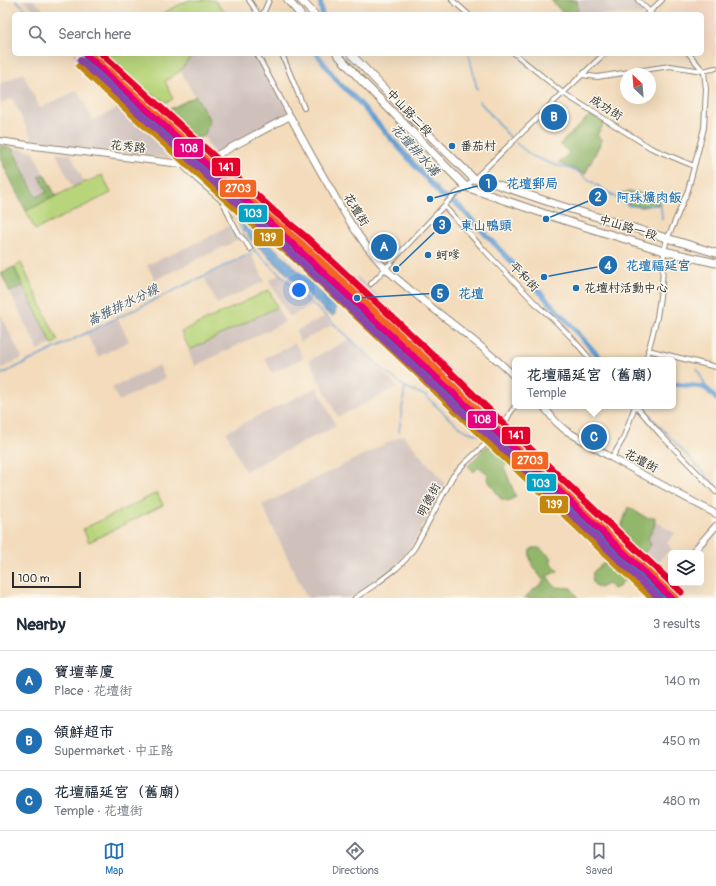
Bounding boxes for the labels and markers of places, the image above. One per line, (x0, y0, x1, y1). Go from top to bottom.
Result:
pin: B (541, 102, 567, 132)
place label: 番茄村 (460, 139, 496, 154)
marker: 番茄村 (447, 141, 457, 151)
callout: 花壇郵局 (478, 171, 566, 196)
callout: 阿珠爌肉飯 (588, 185, 689, 210)
callout: 東山鴨頭 (432, 213, 520, 238)
pin: A (371, 232, 397, 262)
place label: 蚵嗲 (436, 248, 460, 263)
marker: 蚵嗲 (423, 250, 433, 260)
callout: 花壇福延宮 (598, 253, 699, 278)
callout: 花壇 (430, 281, 492, 306)
place label: 花壇村活動中心 (584, 281, 668, 296)
marker: 花壇村活動中心 (571, 283, 581, 293)
pin: C (581, 422, 607, 452)

